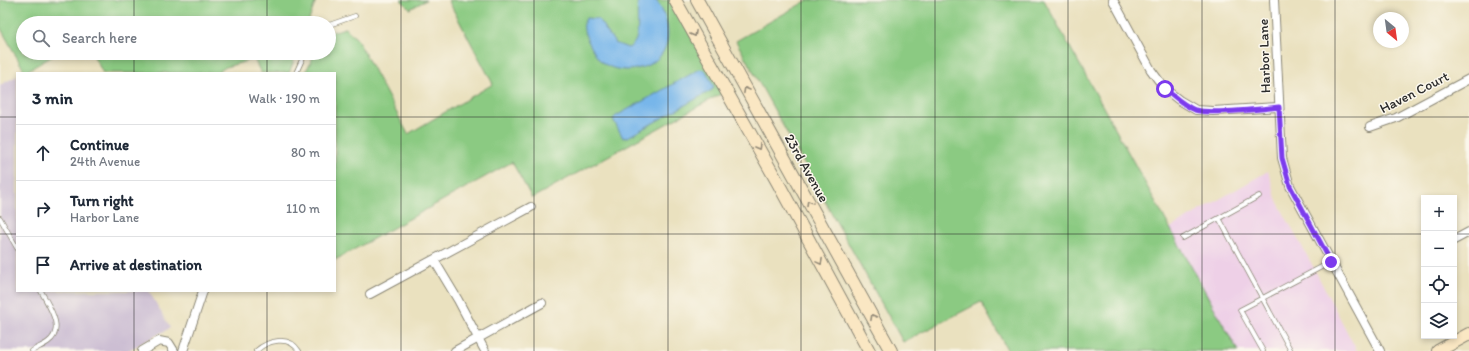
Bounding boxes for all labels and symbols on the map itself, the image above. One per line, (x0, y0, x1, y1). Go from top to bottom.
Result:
north arrow (1373, 12, 1409, 48)
street label: Harbor Lane (1255, 18, 1274, 94)
one-way arrow (690, 30, 697, 37)
street label: Haven Court (1377, 68, 1452, 117)
route start (1156, 80, 1174, 98)
one-way arrow (744, 86, 751, 94)
street label: 23rd Avenue (781, 131, 832, 206)
one-way arrow (753, 143, 760, 151)
one-way arrow (807, 200, 814, 207)
route end (1322, 253, 1340, 271)
one-way arrow (816, 257, 823, 265)
one-way arrow (870, 314, 877, 321)

